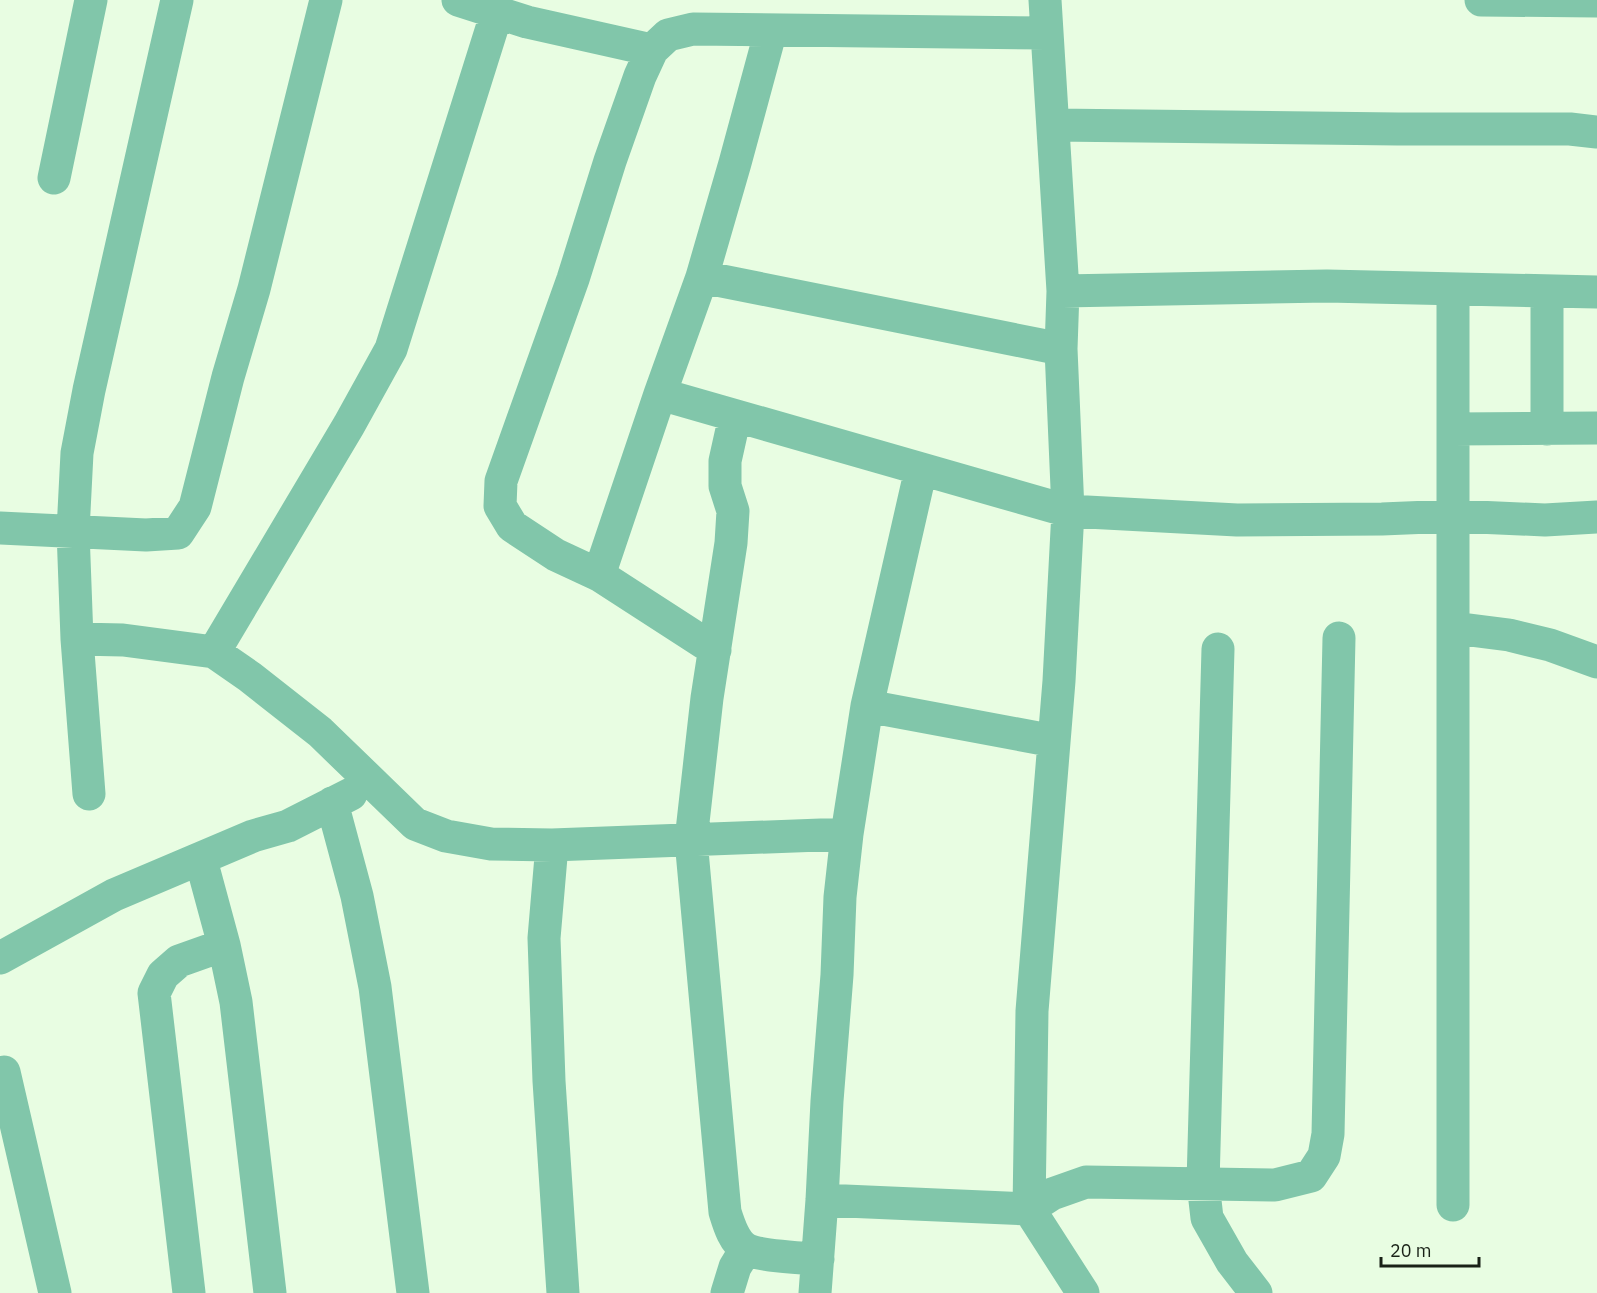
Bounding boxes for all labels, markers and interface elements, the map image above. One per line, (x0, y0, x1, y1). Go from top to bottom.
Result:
scale bar (1381, 1230, 1478, 1268)
text: 20 m (1390, 1239, 1432, 1262)

